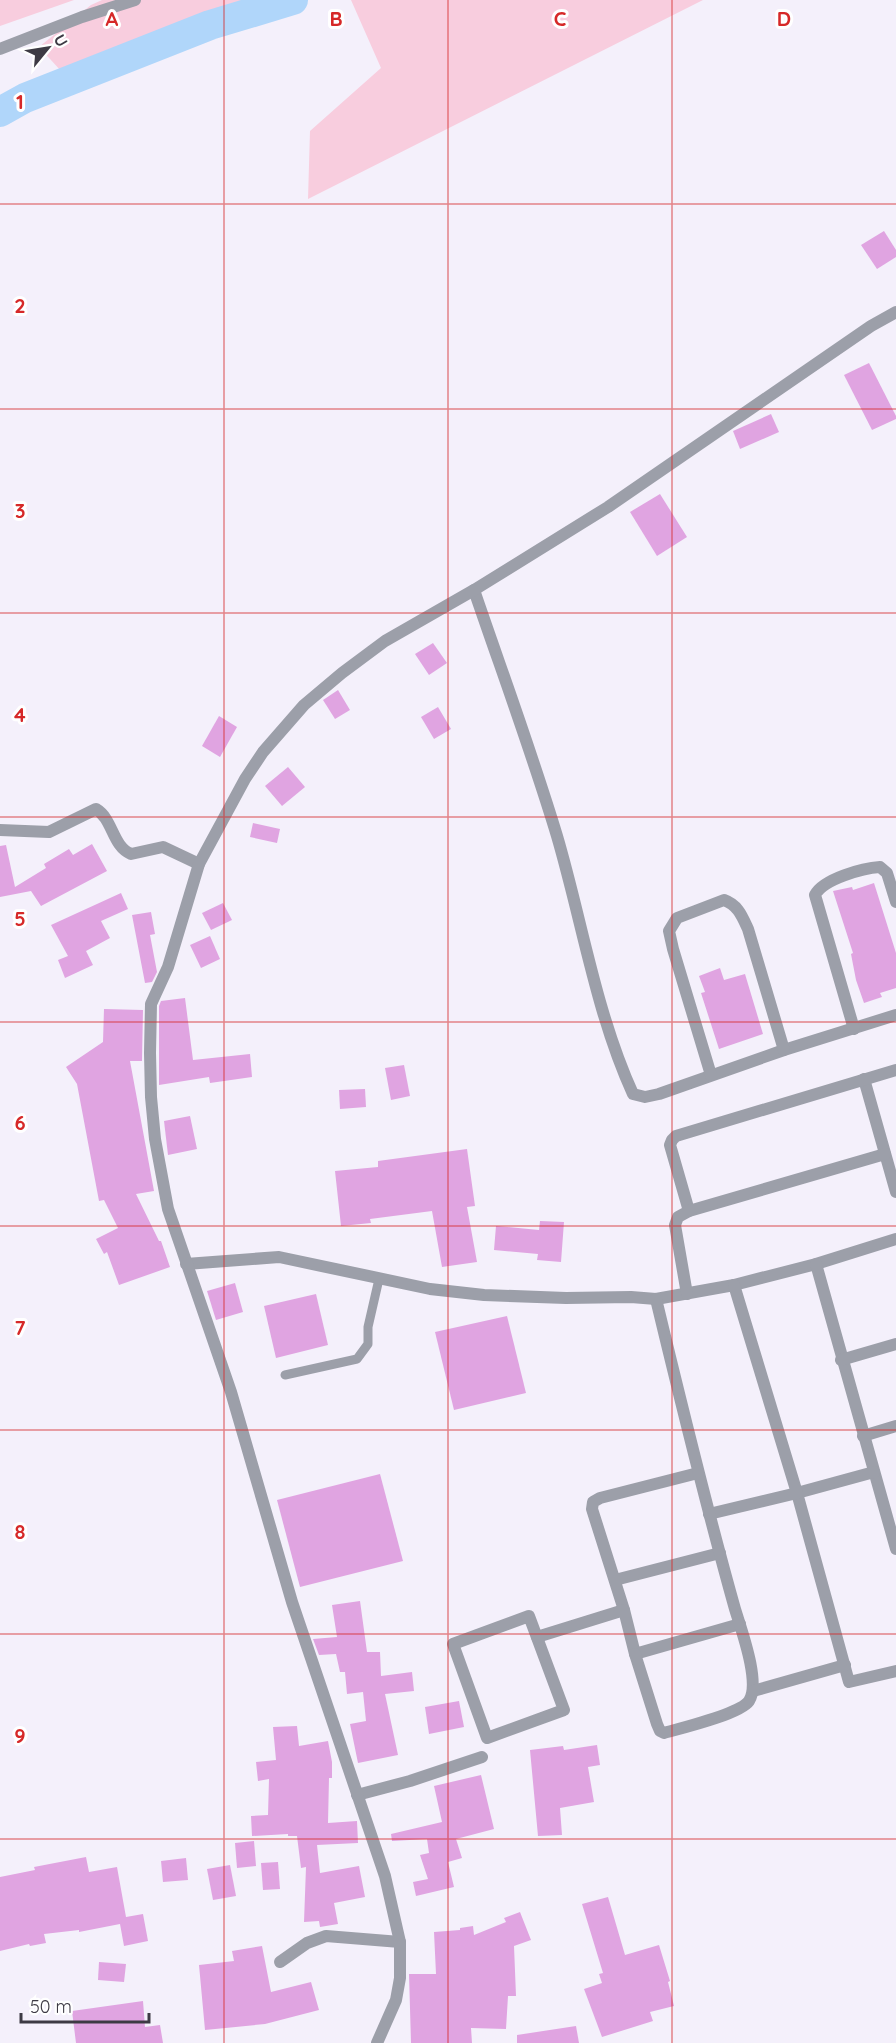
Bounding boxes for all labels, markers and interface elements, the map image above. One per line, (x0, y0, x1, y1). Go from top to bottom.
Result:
text: A (106, 6, 119, 31)
text: B (329, 6, 343, 31)
text: C (554, 6, 567, 31)
text: D (777, 6, 791, 31)
north arrow (18, 18, 78, 78)
text: U (50, 31, 72, 50)
text: 1 (16, 89, 24, 114)
text: 2 (14, 293, 26, 318)
text: 3 (15, 498, 25, 523)
text: 4 (14, 702, 26, 727)
text: 5 (14, 906, 26, 931)
text: 6 (14, 1110, 26, 1135)
text: 7 (15, 1315, 26, 1340)
text: 8 (15, 1519, 26, 1544)
text: 9 (14, 1723, 26, 1748)
scale bar (21, 1986, 148, 2024)
text: 50 m (30, 1995, 72, 2018)

